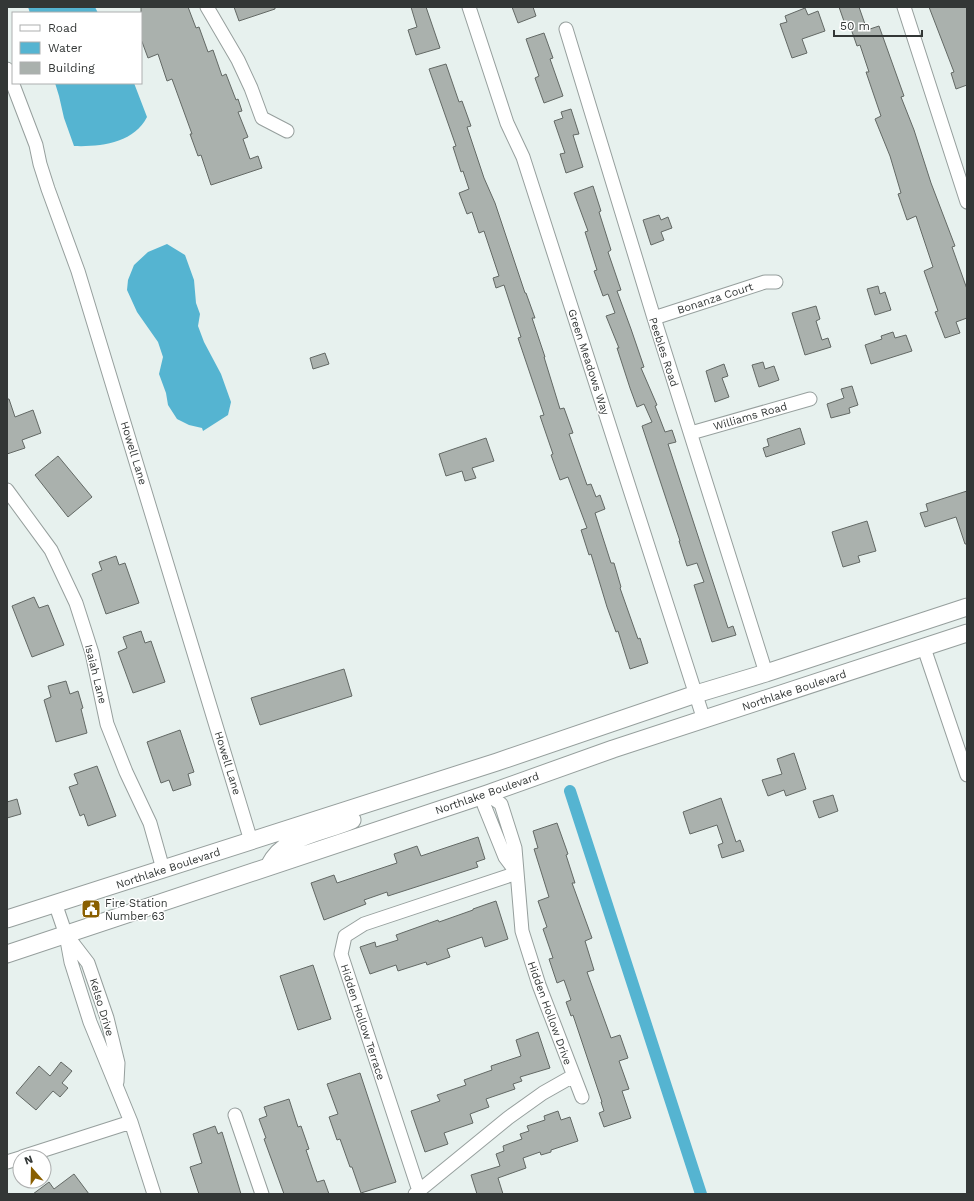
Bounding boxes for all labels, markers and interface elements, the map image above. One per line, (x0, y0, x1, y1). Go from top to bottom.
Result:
legend (12, 12, 142, 84)
scale bar (834, 12, 922, 38)
text: 50 m (840, 19, 870, 33)
text: Road (48, 21, 77, 35)
text: Water (48, 41, 83, 55)
text: Building (48, 61, 95, 75)
street label: Bonanza Court (676, 280, 755, 317)
street label: Green Meadows Way (565, 307, 612, 417)
street label: Peebles Road (646, 316, 681, 389)
street label: Williams Road (712, 400, 789, 433)
street label: Howell Lane (118, 420, 149, 487)
street label: Isaiah Lane (82, 643, 109, 705)
street label: Northlake Boulevard (740, 667, 848, 714)
street label: Howell Lane (212, 730, 243, 797)
street label: Northlake Boulevard (434, 770, 541, 817)
street label: Northlake Boulevard (114, 845, 222, 892)
place label: Fire Station Number 63 (105, 897, 168, 923)
public building icon: Fire Station Number 63 (80, 898, 102, 920)
street label: Hidden Hollow Drive (525, 959, 574, 1067)
street label: Hidden Hollow Terrace (338, 963, 387, 1082)
street label: Kelso Drive (87, 977, 117, 1038)
north arrow (12, 1149, 52, 1189)
text: N (23, 1153, 35, 1168)

